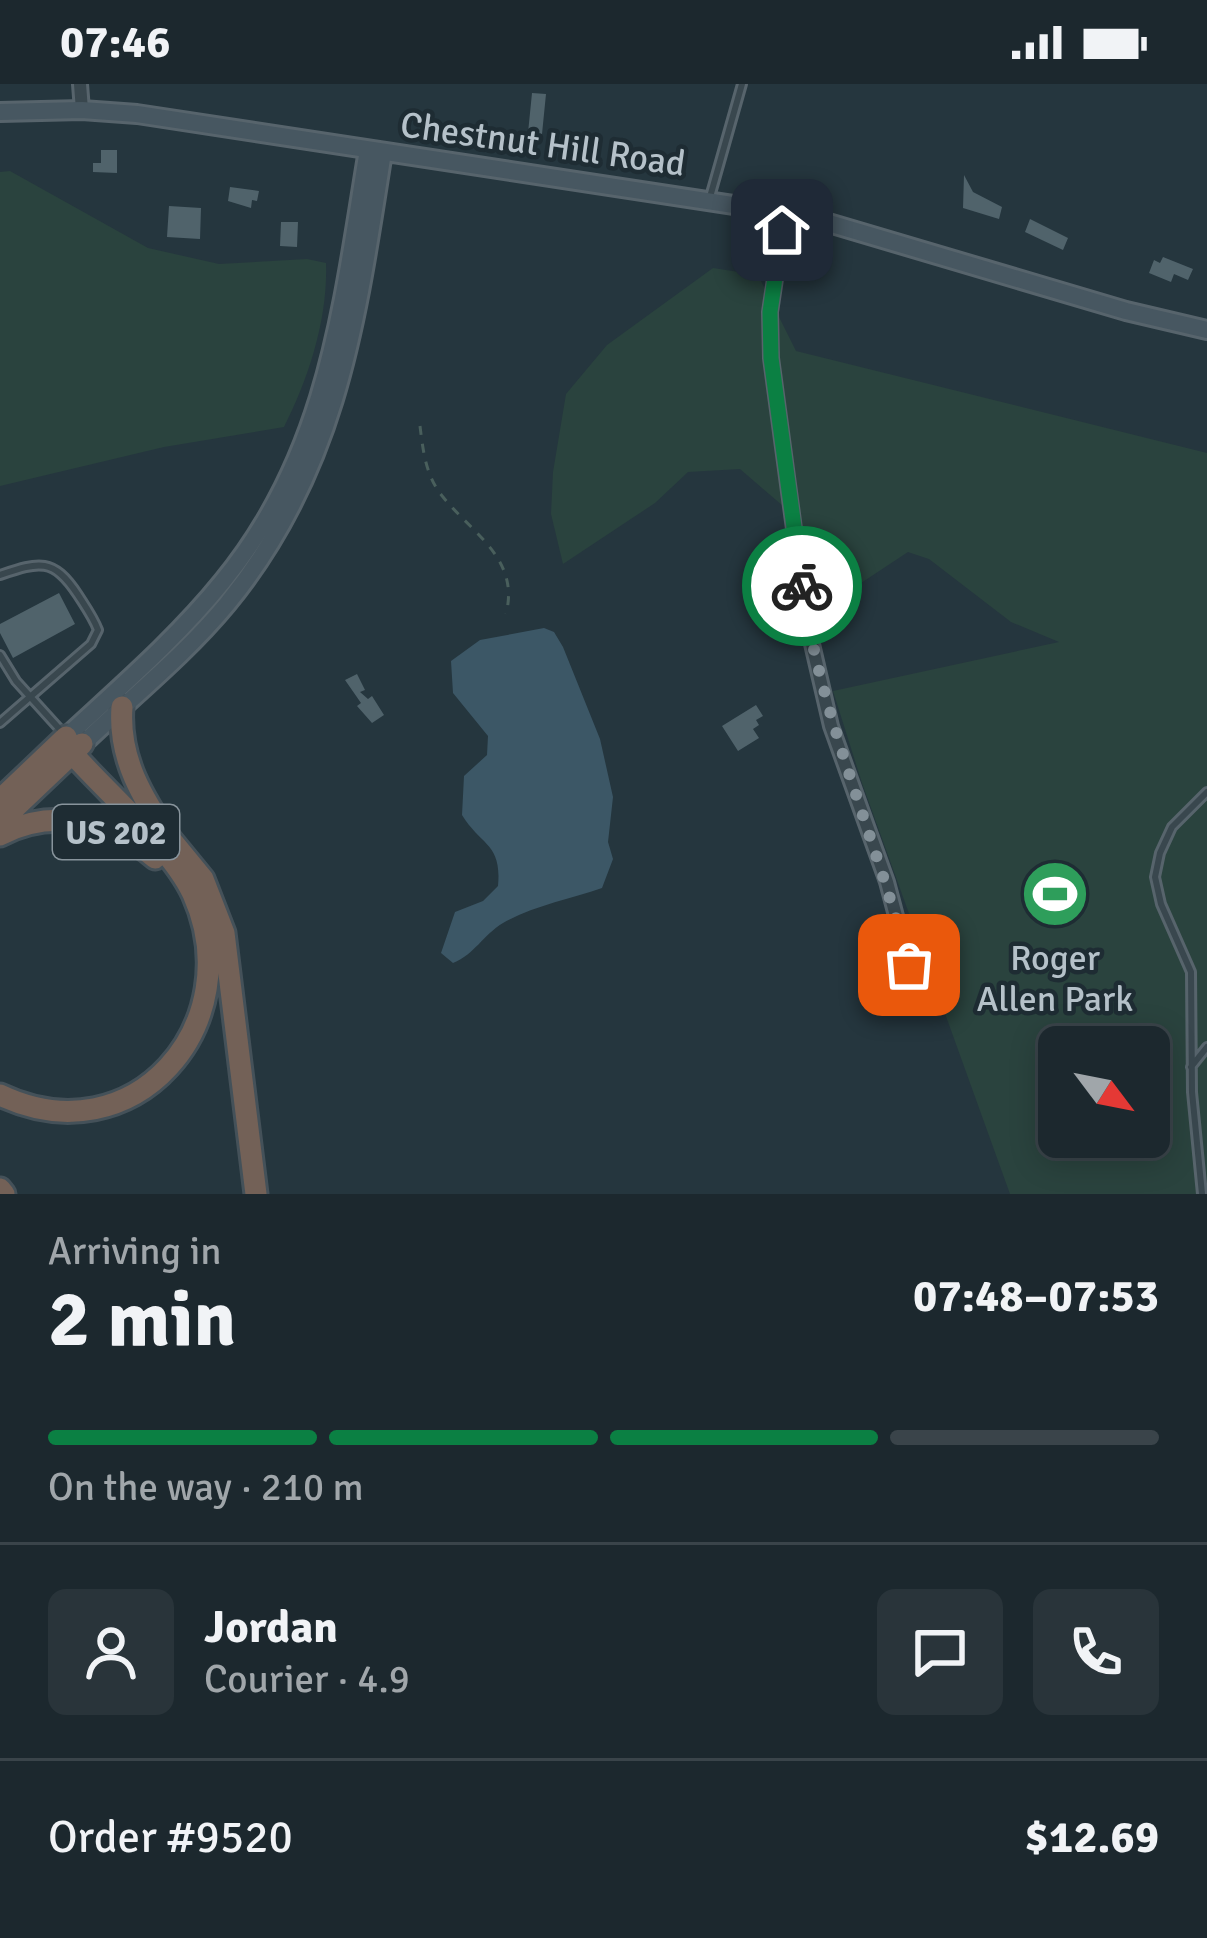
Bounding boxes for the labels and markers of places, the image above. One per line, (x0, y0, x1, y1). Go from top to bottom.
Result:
pin (731, 179, 833, 281)
sports icon: Roger Allen Park (1020, 859, 1090, 929)
pin (858, 914, 960, 1016)
place label: Roger Allen Park (977, 936, 1133, 1022)

